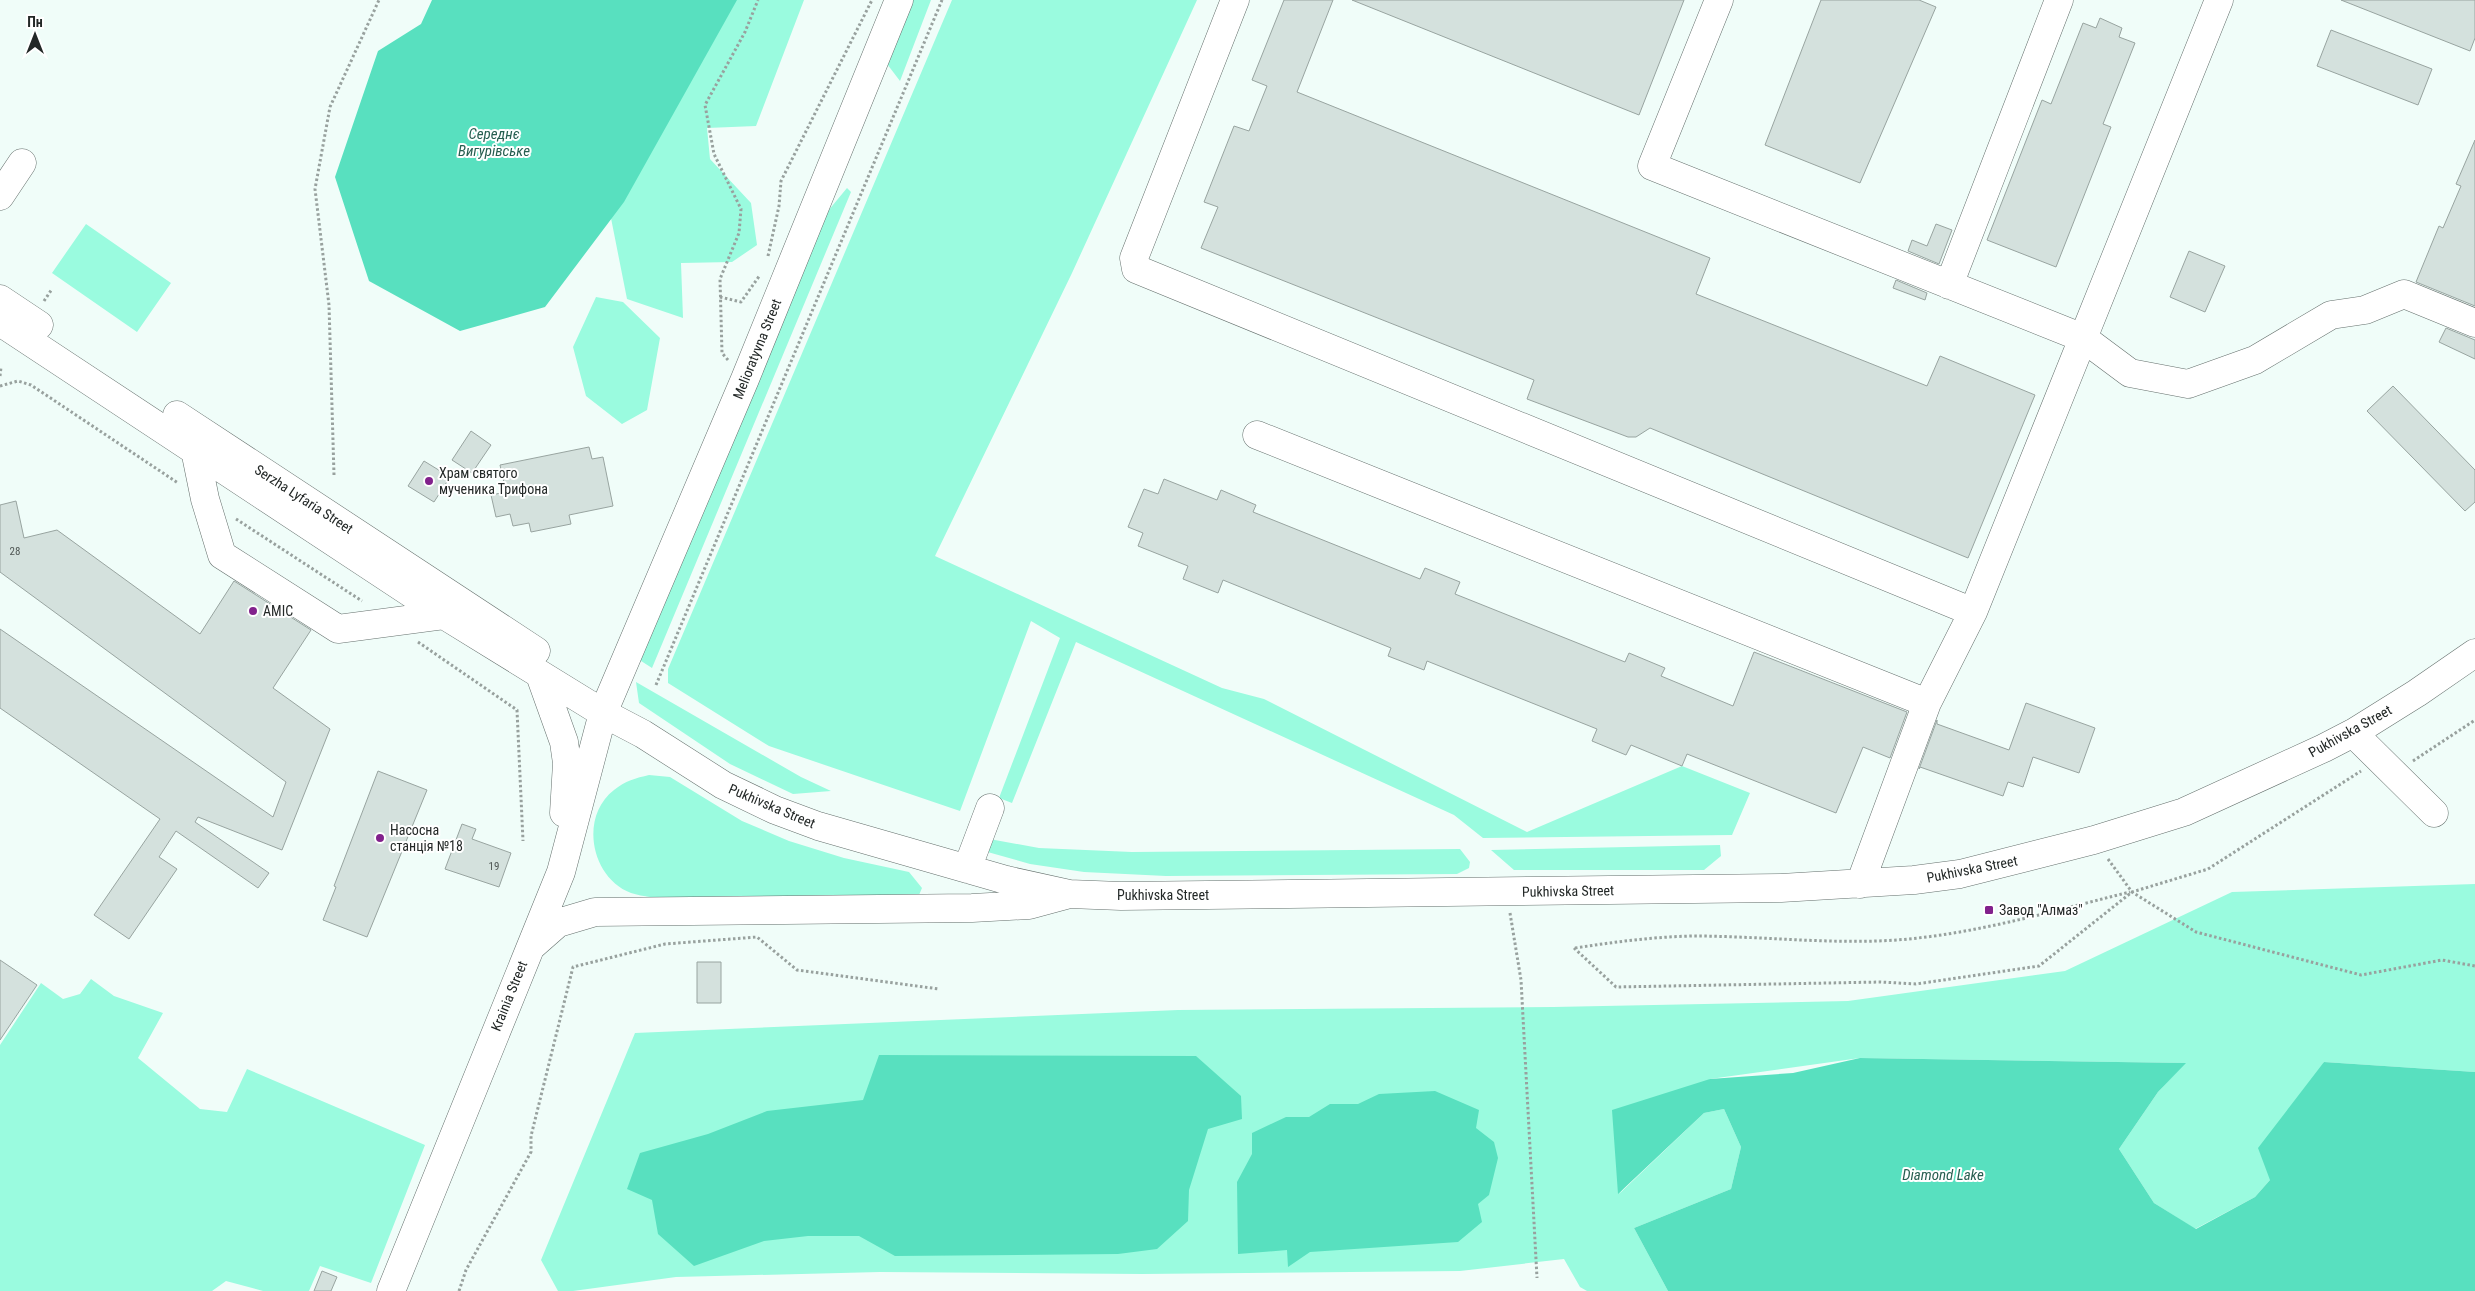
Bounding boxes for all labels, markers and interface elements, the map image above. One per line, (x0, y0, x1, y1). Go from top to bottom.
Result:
north arrow (10, 10, 60, 60)
text: Пн (27, 14, 43, 30)
water label: Середнє Вигурівське (458, 125, 530, 160)
street label: Melioratyvna Street (730, 297, 784, 401)
street label: Serzha Lyfaria Street (252, 461, 356, 537)
place label: Храм святого мученика Трифона (439, 465, 548, 497)
marker: Храм святого мученика Трифона (423, 475, 435, 487)
house number: 28 (10, 545, 20, 558)
place label: AMIC (263, 603, 293, 619)
marker: AMIC (247, 605, 259, 617)
street label: Pukhivska Street (2306, 702, 2394, 760)
street label: Pukhivska Street (726, 781, 818, 831)
place label: Насосна станція №18 (390, 822, 463, 854)
marker: Насосна станція №18 (374, 832, 386, 844)
street label: Pukhivska Street (1925, 852, 2019, 886)
house number: 19 (489, 860, 499, 873)
street label: Pukhivska Street (1522, 882, 1614, 900)
street label: Pukhivska Street (1117, 887, 1209, 903)
place label: Завод "Алмаз" (1999, 902, 2083, 918)
marker: Завод "Алмаз" (1983, 904, 1995, 916)
street label: Krainia Street (488, 959, 530, 1033)
water label: Diamond Lake (1902, 1166, 1984, 1184)

